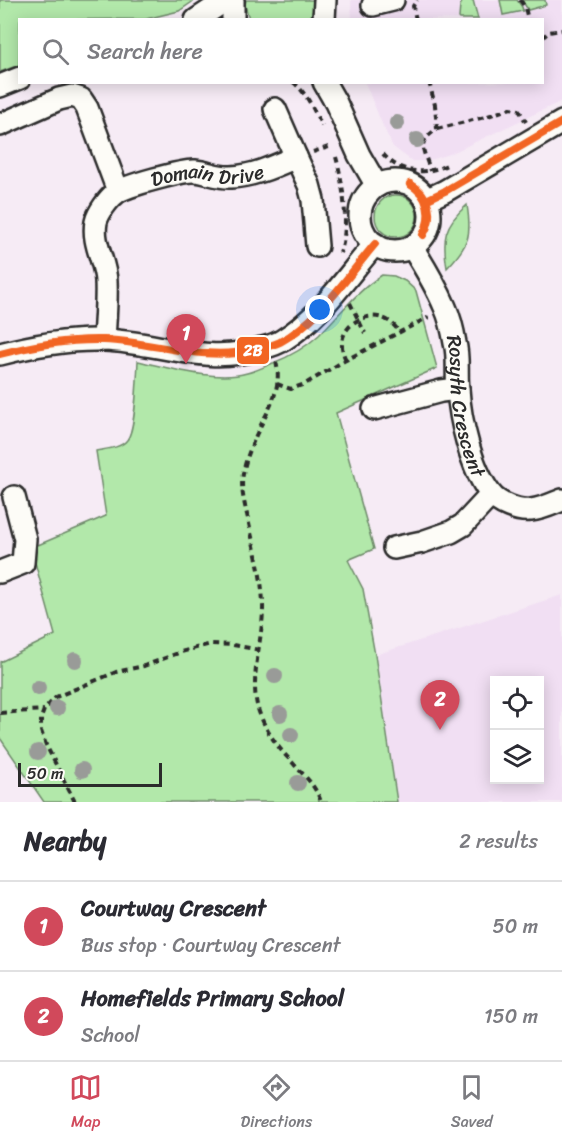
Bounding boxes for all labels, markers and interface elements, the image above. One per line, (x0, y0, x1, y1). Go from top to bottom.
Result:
search box (18, 18, 544, 84)
text: Search here (87, 32, 203, 71)
icon: search (39, 35, 72, 68)
street label: Domain Drive (147, 153, 268, 197)
your location (305, 295, 334, 324)
pin: 1 (166, 314, 206, 364)
street label: Rosyth Crescent (436, 332, 496, 484)
line badge: 2B (236, 336, 270, 365)
text: 2B (242, 336, 264, 365)
map controls (490, 676, 544, 784)
button: locate (490, 676, 544, 730)
pin: 2 (420, 680, 460, 730)
button: layers (490, 730, 544, 784)
text: 50 m (27, 759, 63, 788)
scale bar (18, 760, 162, 788)
text: Nearby (24, 818, 106, 864)
text: 2 results (459, 824, 538, 859)
text: Courtway Crescent (81, 889, 266, 928)
text: 1 (39, 909, 48, 944)
text: 50 m (493, 909, 538, 944)
text: Bus stop · Courtway Crescent (81, 928, 340, 963)
text: Homefields Primary School (81, 979, 344, 1018)
text: 2 (38, 999, 49, 1034)
text: 150 m (484, 999, 538, 1034)
text: School (81, 1018, 140, 1053)
tab: Map (69, 1071, 102, 1136)
tab: Directions (241, 1071, 312, 1136)
tab: Saved (451, 1071, 493, 1136)

